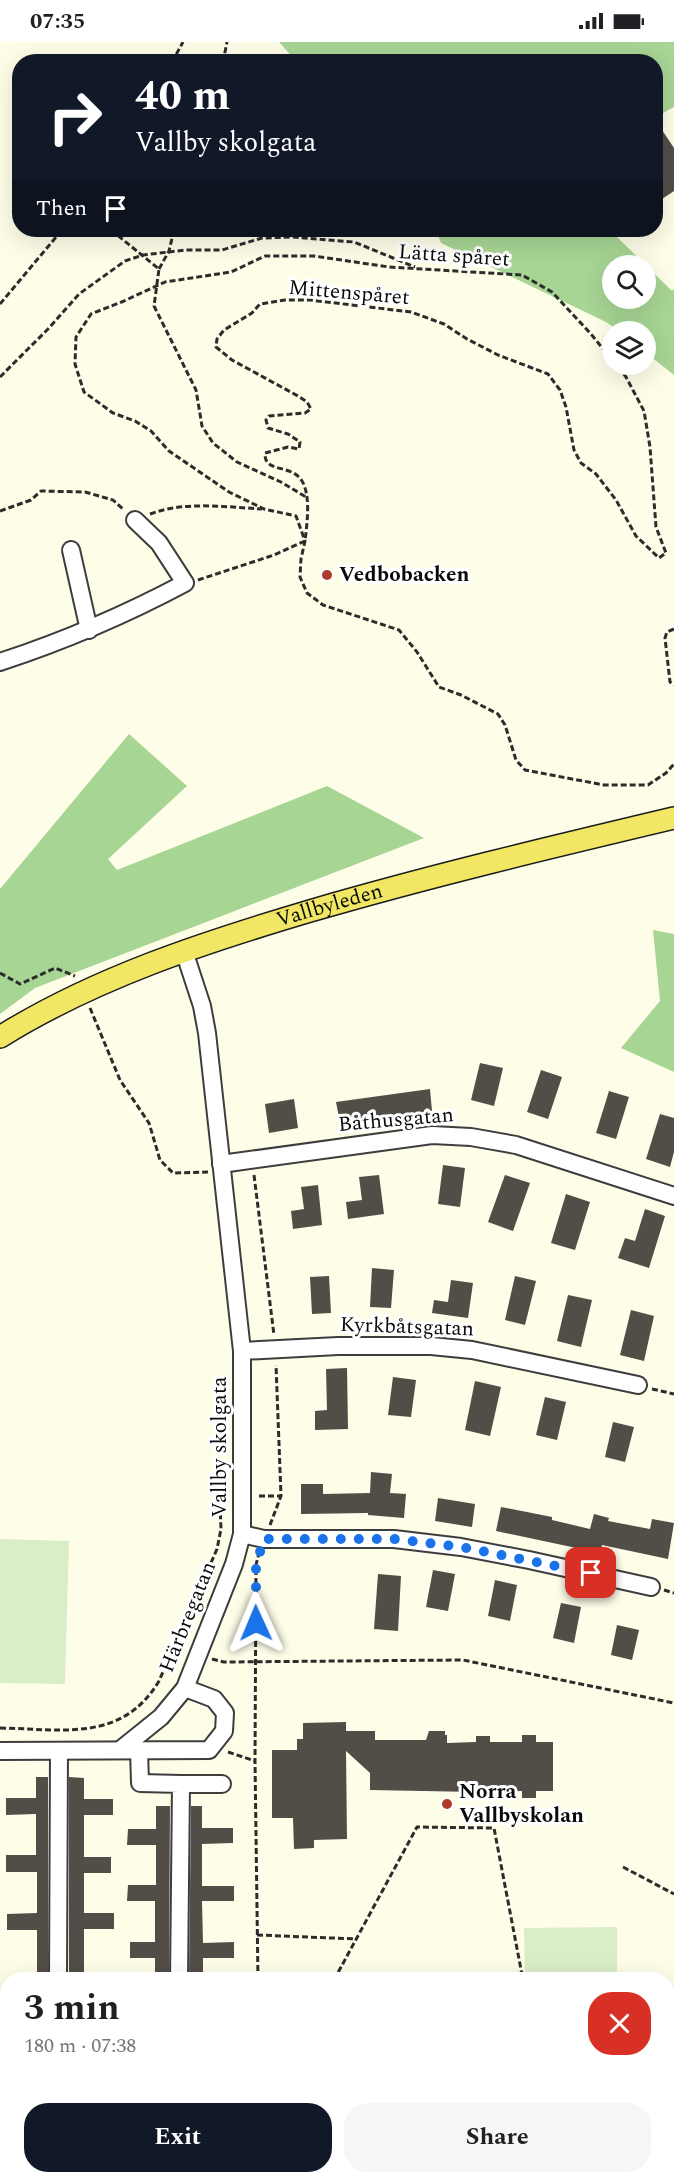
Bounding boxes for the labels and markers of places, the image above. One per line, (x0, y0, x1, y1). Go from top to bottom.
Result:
place label: Vedbobacken (339, 559, 469, 591)
marker: Vedbobacken (320, 568, 334, 582)
pin (565, 1547, 616, 1598)
place label: Norra Vallbyskolan (459, 1776, 584, 1832)
marker: Norra Vallbyskolan (440, 1797, 454, 1811)

